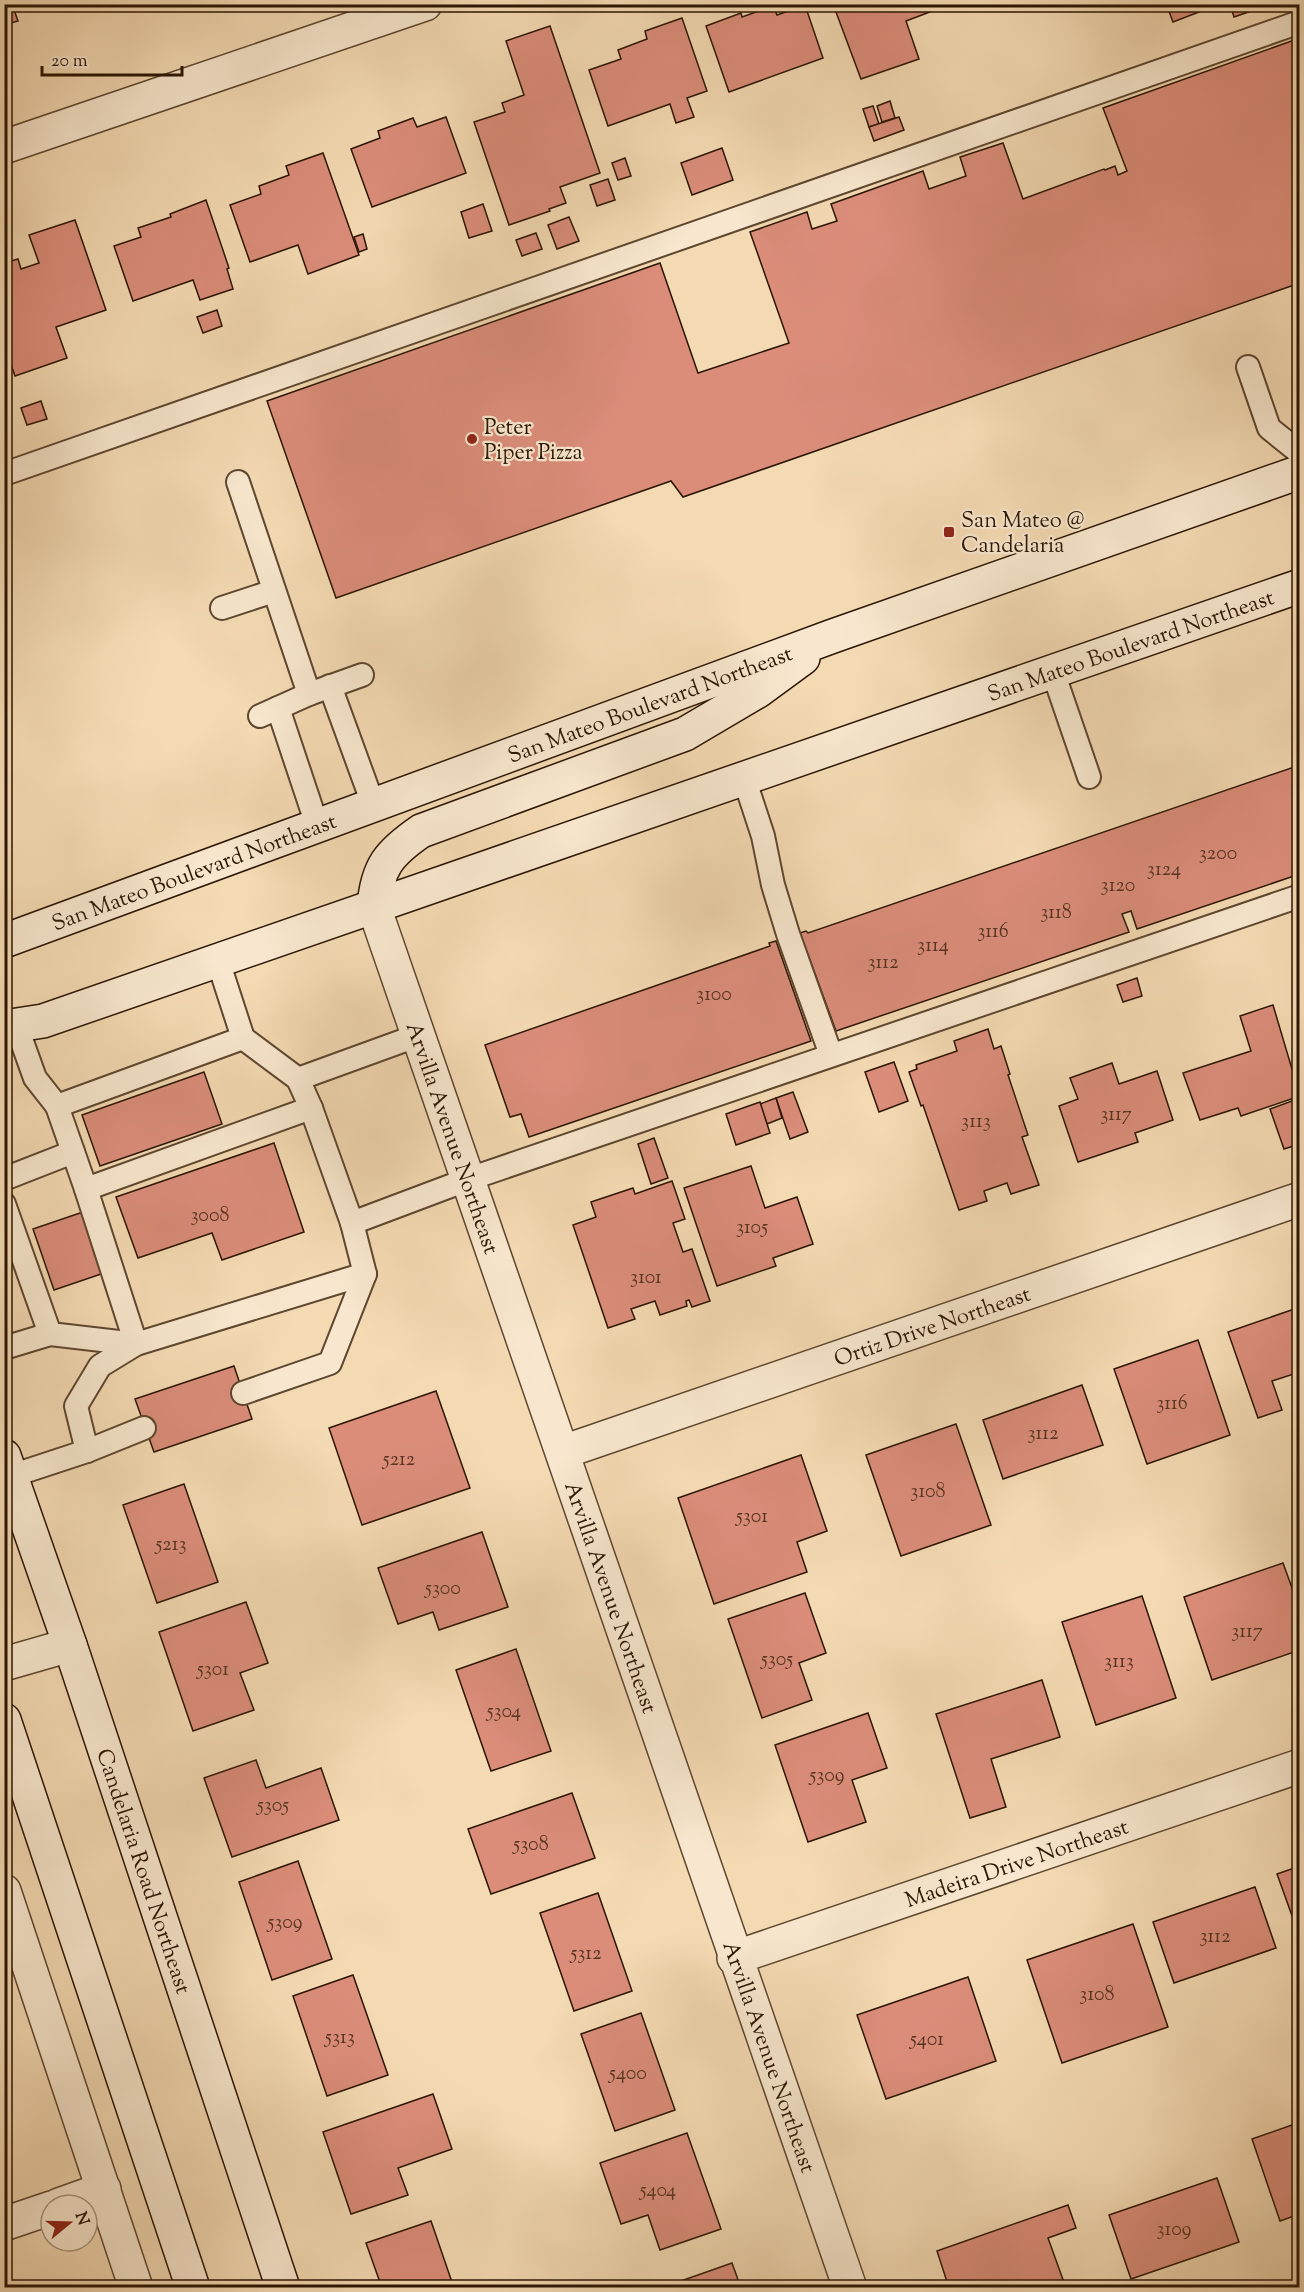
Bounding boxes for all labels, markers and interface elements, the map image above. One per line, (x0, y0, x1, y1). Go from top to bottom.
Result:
scale bar (42, 39, 182, 77)
text: 20 m (51, 49, 88, 75)
place label: Peter Piper Pizza (484, 413, 583, 470)
marker: Peter Piper Pizza (465, 432, 479, 446)
place label: San Mateo @ Candelaria (961, 506, 1085, 563)
marker: San Mateo @ Candelaria (942, 525, 956, 539)
street label: San Mateo Boulevard Northeast (984, 583, 1279, 712)
street label: San Mateo Boulevard Northeast (504, 639, 798, 773)
street label: San Mateo Boulevard Northeast (48, 807, 342, 941)
house number: 3200 (1199, 840, 1237, 869)
house number: 3124 (1147, 856, 1181, 885)
house number: 3120 (1101, 872, 1135, 901)
house number: 3118 (1040, 899, 1072, 928)
house number: 3116 (977, 918, 1009, 947)
house number: 3114 (917, 932, 949, 961)
house number: 3112 (867, 949, 899, 978)
house number: 3100 (696, 981, 732, 1010)
street label: Arvilla Avenue Northeast (396, 1018, 506, 1259)
house number: 3117 (1100, 1101, 1132, 1130)
house number: 3113 (961, 1108, 991, 1137)
house number: 3008 (190, 1202, 230, 1231)
house number: 3105 (736, 1214, 768, 1243)
house number: 3101 (630, 1264, 662, 1293)
street label: Ortiz Drive Northeast (830, 1279, 1036, 1377)
house number: 3116 (1156, 1390, 1188, 1419)
house number: 3112 (1027, 1420, 1059, 1449)
house number: 5212 (382, 1446, 415, 1475)
street label: Arvilla Avenue Northeast (554, 1478, 664, 1719)
house number: 3108 (910, 1478, 946, 1507)
house number: 5301 (735, 1503, 768, 1532)
house number: 5213 (154, 1531, 187, 1560)
house number: 5300 (424, 1575, 461, 1604)
house number: 3117 (1231, 1618, 1263, 1647)
house number: 5305 (760, 1646, 793, 1675)
house number: 3113 (1104, 1648, 1134, 1677)
house number: 5301 (196, 1656, 229, 1685)
house number: 5304 (486, 1698, 521, 1727)
street label: Candelaria Road Northeast (86, 1745, 198, 1999)
house number: 5309 (808, 1762, 845, 1791)
house number: 5305 (256, 1792, 289, 1821)
street label: Madeira Drive Northeast (901, 1812, 1133, 1918)
house number: 5308 (512, 1831, 549, 1860)
house number: 5309 (266, 1909, 303, 1938)
house number: 3112 (1199, 1923, 1231, 1952)
street label: Arvilla Avenue Northeast (713, 1937, 822, 2178)
house number: 5312 (569, 1940, 602, 1969)
house number: 3108 (1079, 1981, 1115, 2010)
house number: 5313 (324, 2024, 355, 2053)
house number: 5401 (909, 2026, 944, 2055)
house number: 5400 (608, 2060, 647, 2089)
house number: 5404 (639, 2177, 676, 2206)
north arrow (39, 2193, 99, 2253)
text: N (68, 2209, 94, 2229)
house number: 3109 (1157, 2216, 1191, 2245)

